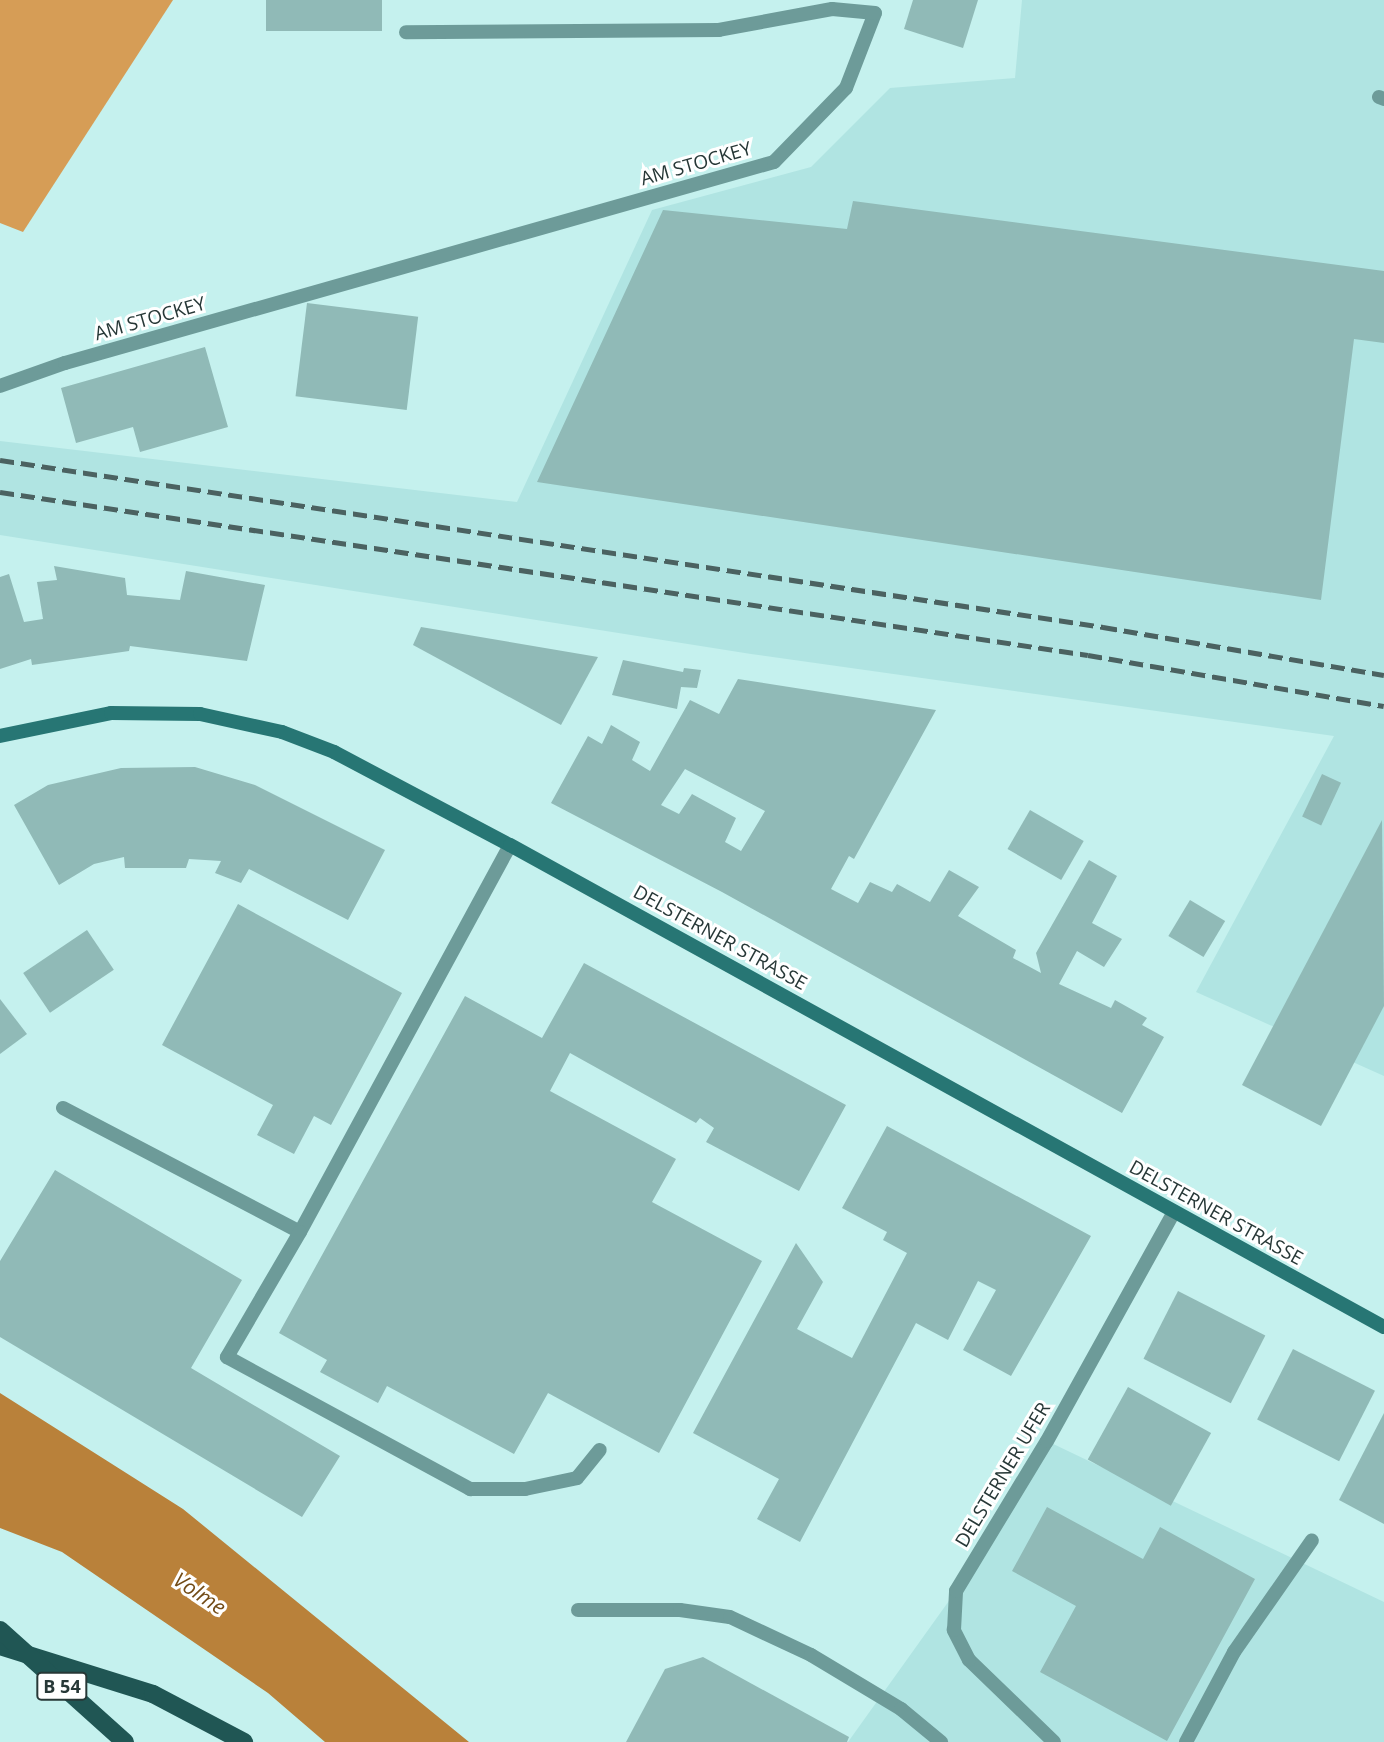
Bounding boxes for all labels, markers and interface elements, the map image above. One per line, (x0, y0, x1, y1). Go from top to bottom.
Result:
street label: AM STOCKEY (638, 137, 754, 191)
street label: AM STOCKEY (92, 292, 208, 346)
street label: DELSTERNER STRASSE (629, 881, 811, 995)
street label: DELSTERNER STRASSE (1125, 1156, 1307, 1270)
street label: DELSTERNER UFER (951, 1398, 1055, 1552)
water label: Volme (169, 1566, 231, 1620)
road number: B 54 (36, 1672, 88, 1700)

